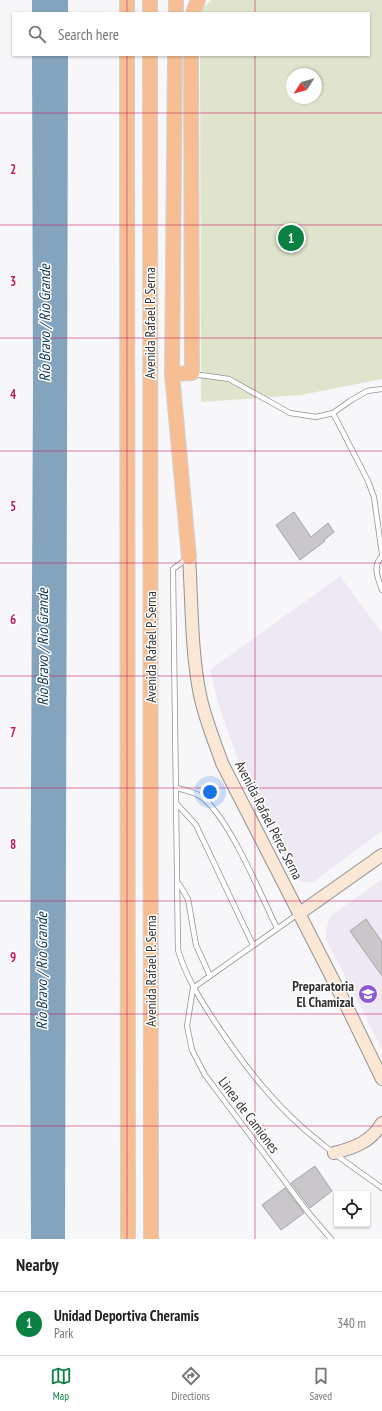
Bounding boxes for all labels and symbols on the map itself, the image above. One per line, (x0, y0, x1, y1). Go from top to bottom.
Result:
north arrow (286, 68, 322, 104)
text: 2 (10, 161, 16, 178)
pin: 1 (278, 223, 304, 253)
water label: Río Bravo / Rio Grande (35, 264, 54, 382)
street label: Avenida Rafael P. Serna (141, 267, 159, 379)
text: 3 (10, 273, 16, 290)
text: 4 (10, 386, 17, 403)
text: 5 (10, 498, 16, 515)
water label: Río Bravo / Rio Grande (33, 588, 52, 706)
street label: Avenida Rafael P. Serna (142, 591, 160, 703)
text: 6 (10, 611, 16, 628)
text: 7 (10, 724, 16, 741)
street label: Avenida Rafael Pérez Serna (231, 758, 307, 882)
your location (200, 782, 220, 802)
text: 8 (10, 836, 16, 853)
water label: Río Bravo / Rio Grande (32, 912, 51, 1030)
street label: Avenida Rafael P. Serna (142, 915, 160, 1027)
text: 9 (10, 949, 16, 966)
place label: Preparatoria El Chamizal (292, 977, 355, 1011)
school or university icon: Preparatoria El Chamizal (357, 983, 379, 1005)
street label: Linea de Camiones (214, 1073, 284, 1157)

